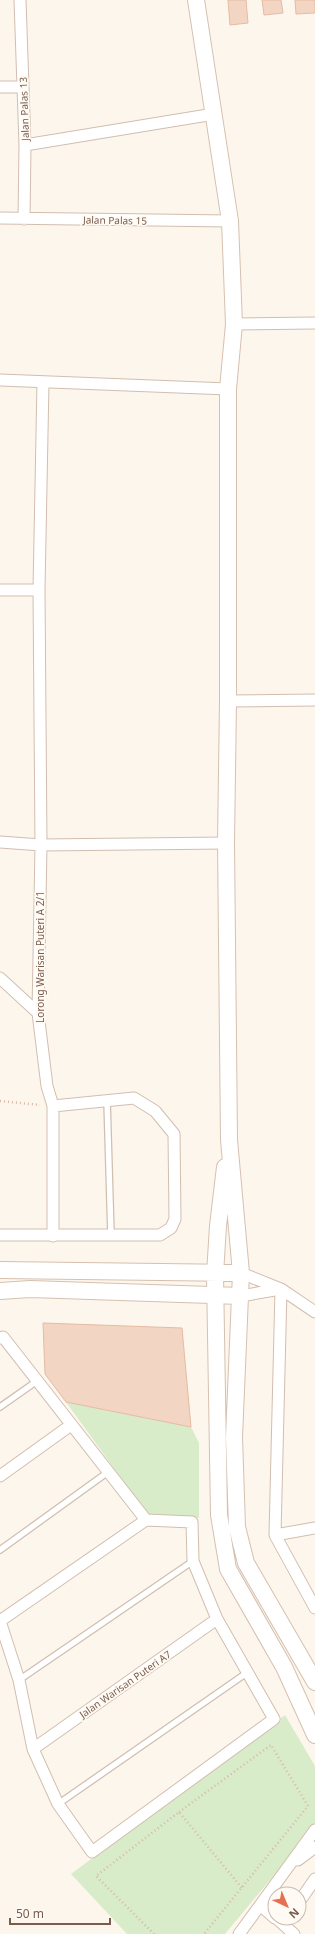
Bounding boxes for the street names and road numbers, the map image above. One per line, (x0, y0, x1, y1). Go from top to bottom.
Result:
street label: Jalan Palas 13 (16, 77, 32, 142)
street label: Jalan Palas 15 (82, 212, 147, 228)
street label: Lorong Warisan Puteri A 2/1 (33, 891, 47, 1023)
street label: Jalan Warisan Puteri A7 (76, 1647, 174, 1722)

